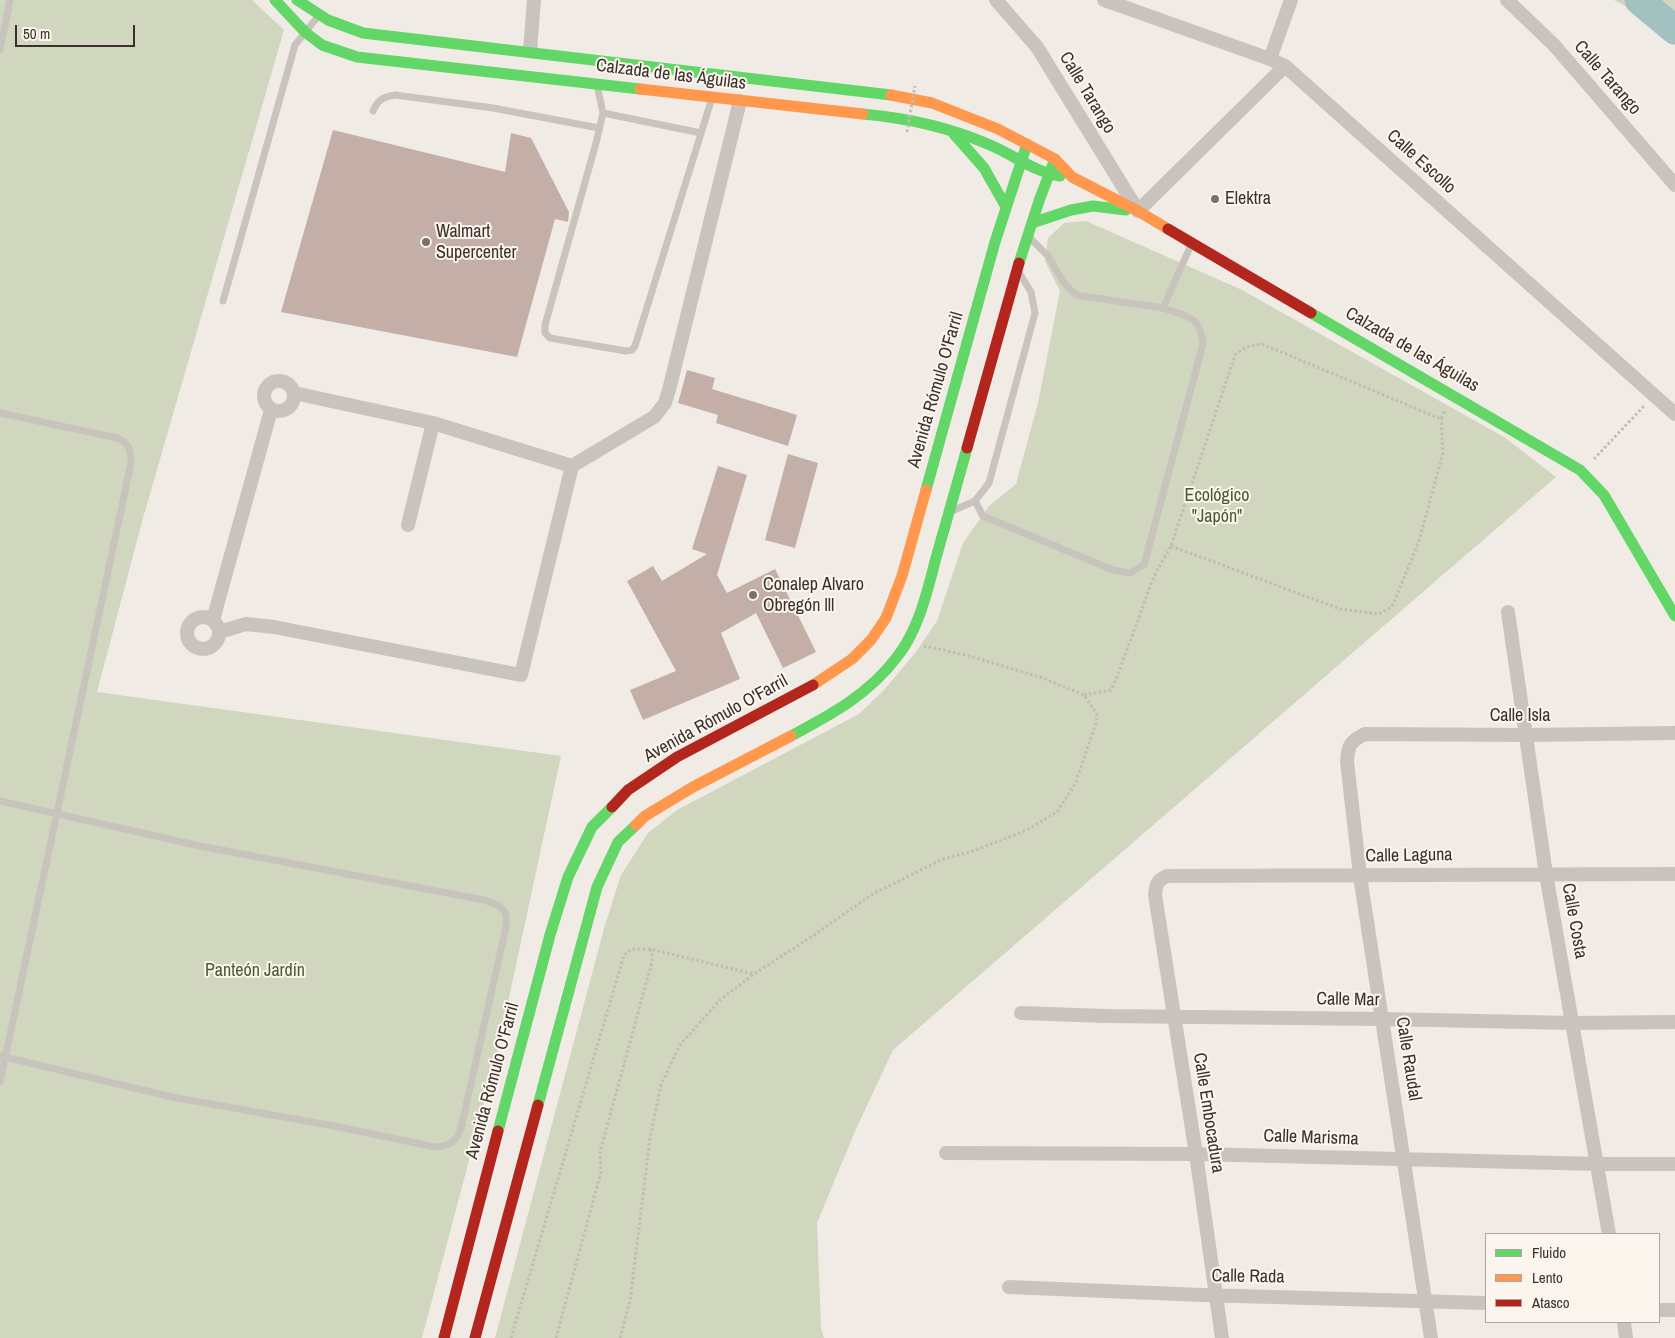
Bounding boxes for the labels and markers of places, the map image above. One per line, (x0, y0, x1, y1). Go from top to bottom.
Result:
place label: Elektra (1225, 188, 1271, 210)
marker: Elektra (1209, 193, 1221, 205)
place label: Walmart Supercenter (436, 221, 516, 264)
marker: Walmart Supercenter (420, 236, 432, 248)
place label: Conalep Alvaro Obregón lll (763, 574, 864, 616)
marker: Conalep Alvaro Obregón lll (747, 589, 759, 601)

